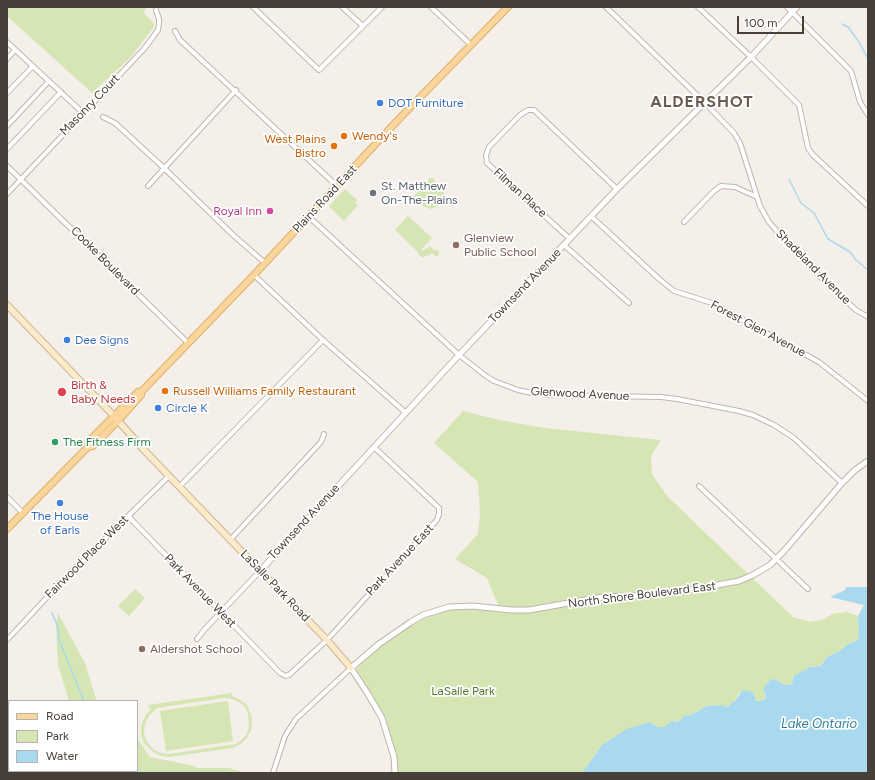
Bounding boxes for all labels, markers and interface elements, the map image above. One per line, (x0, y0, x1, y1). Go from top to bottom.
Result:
scale bar (739, 8, 806, 34)
text: 100 m (744, 16, 778, 30)
street label: Masonry Court (57, 71, 123, 139)
district label: ALDERSHOT (650, 92, 754, 112)
place label: DOT Furniture (388, 96, 464, 110)
marker: DOT Furniture (375, 98, 385, 108)
place label: Wendy's (352, 129, 398, 143)
marker: Wendy's (339, 131, 349, 141)
place label: West Plains Bistro (265, 132, 326, 160)
marker: West Plains Bistro (329, 141, 339, 151)
street label: Plains Road East (290, 162, 360, 236)
street label: Filman Place (490, 165, 550, 221)
place label: St. Matthew On-The-Plains (381, 179, 458, 207)
marker: St. Matthew On-The-Plains (368, 188, 378, 198)
place label: Royal Inn (213, 204, 262, 218)
marker: Royal Inn (265, 206, 275, 216)
street label: Cooke Boulevard (68, 224, 142, 298)
street label: Shadeland Avenue (773, 227, 853, 307)
place label: Glenview Public School (464, 231, 537, 259)
marker: Glenview Public School (451, 240, 461, 250)
street label: Townsend Avenue (486, 246, 564, 326)
street label: Forest Glen Avenue (708, 298, 808, 360)
place label: Dee Signs (75, 333, 129, 347)
marker: Dee Signs (62, 335, 72, 345)
place label: Birth & Baby Needs (71, 378, 136, 406)
place label: Russell Williams Family Restaurant (173, 384, 356, 398)
street label: Glenwood Avenue (530, 384, 630, 404)
marker: Birth & Baby Needs (56, 386, 68, 398)
marker: Russell Williams Family Restaurant (160, 386, 170, 396)
place label: Circle K (166, 401, 207, 415)
marker: Circle K (153, 403, 163, 413)
place label: The Fitness Firm (63, 435, 151, 449)
marker: The Fitness Firm (50, 437, 60, 447)
street label: Townsend Avenue (265, 481, 343, 563)
marker: The House of Earls (55, 498, 65, 508)
place label: The House of Earls (31, 509, 89, 537)
street label: Fairwood Place West (42, 512, 132, 602)
street label: Park Avenue East (363, 521, 437, 599)
street label: LaSalle Park Road (237, 547, 313, 625)
street label: Park Avenue West (161, 551, 239, 631)
street label: North Shore Boulevard East (567, 579, 717, 611)
place label: Aldershot School (150, 642, 242, 656)
marker: Aldershot School (137, 644, 147, 654)
park label: LaSalle Park (431, 684, 495, 698)
legend (8, 700, 138, 772)
text: Road (46, 709, 74, 723)
water label: Lake Ontario (781, 716, 857, 732)
text: Park (46, 729, 69, 743)
text: Water (46, 749, 78, 763)

